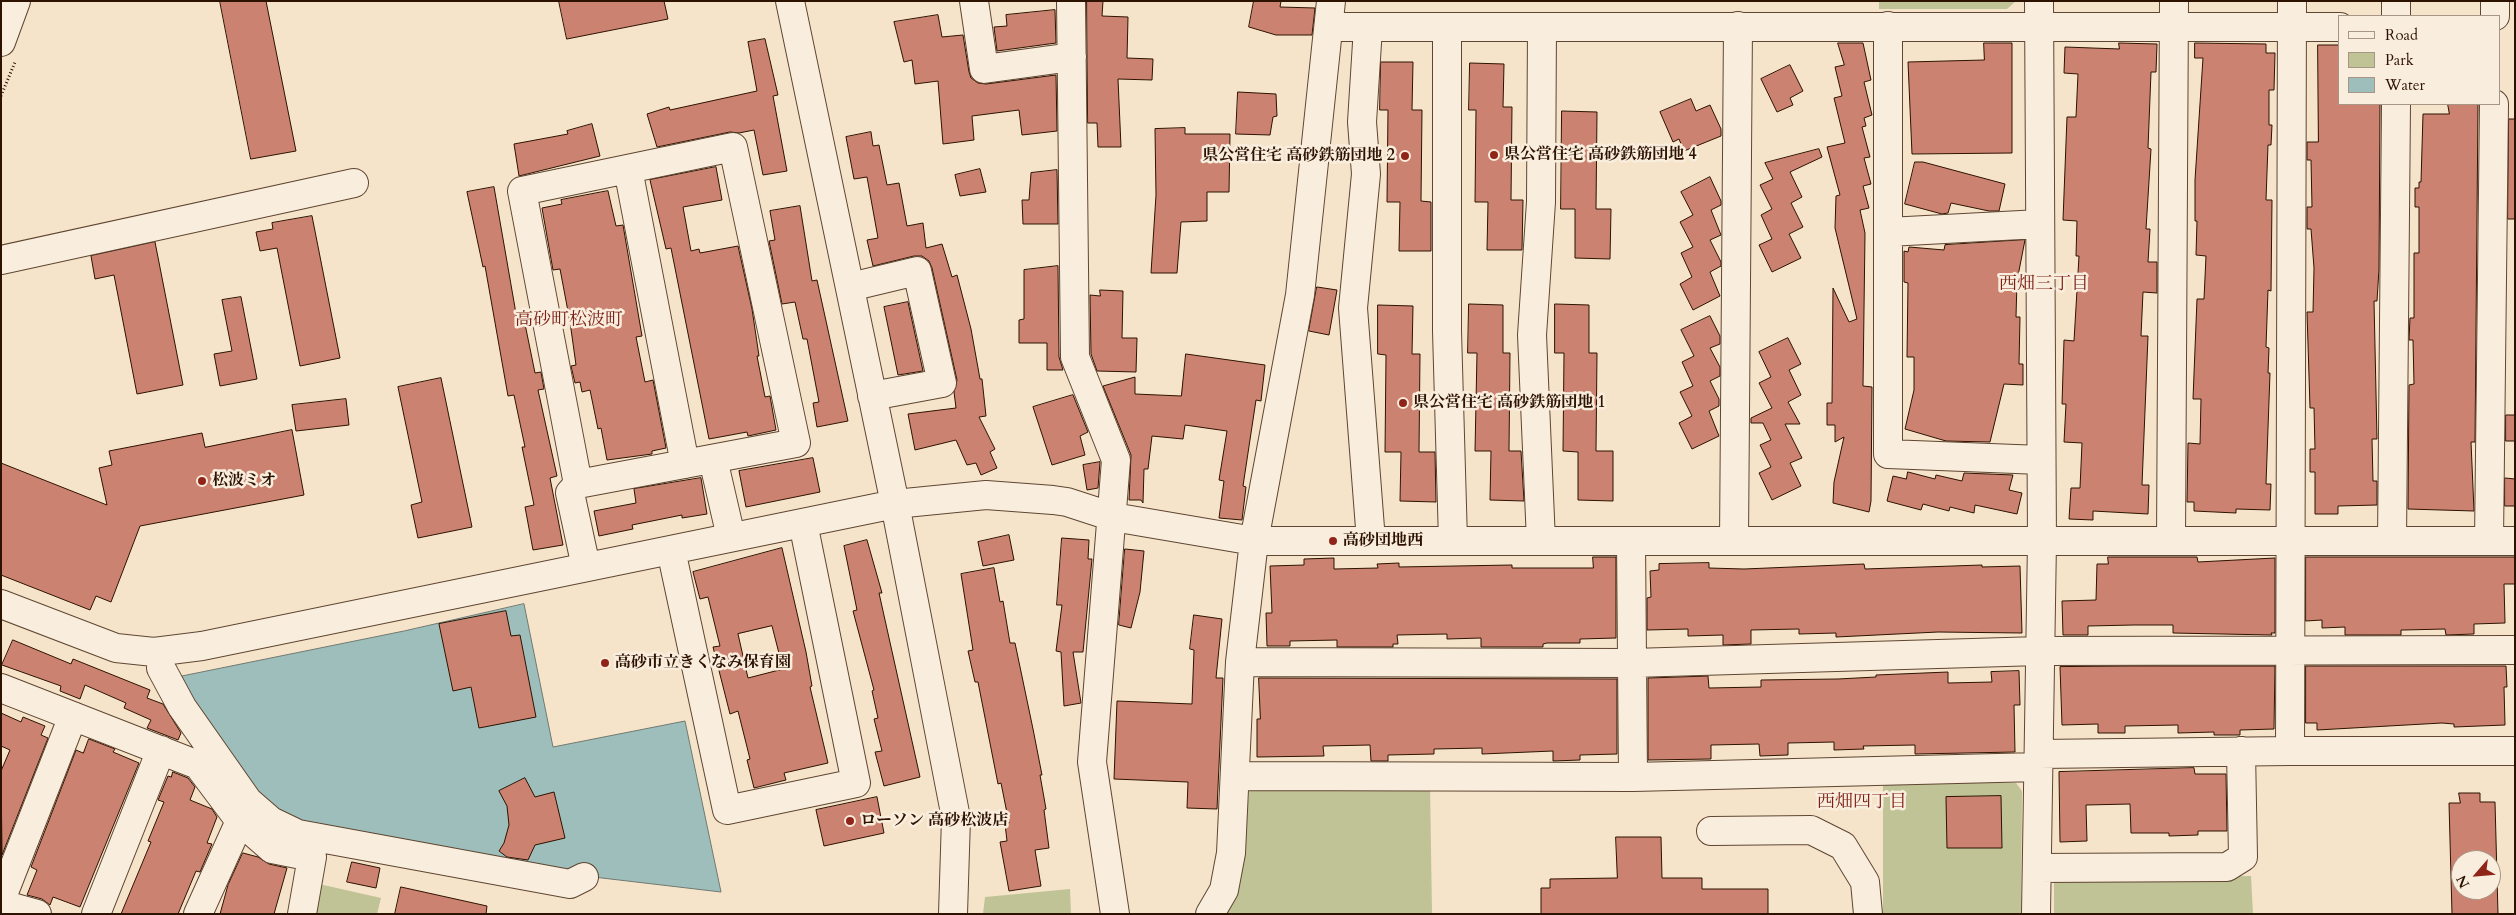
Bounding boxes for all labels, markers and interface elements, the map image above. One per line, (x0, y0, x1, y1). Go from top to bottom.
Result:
legend (2338, 15, 2501, 105)
text: Road (2385, 25, 2418, 45)
text: Park (2385, 50, 2414, 70)
text: Water (2385, 75, 2425, 95)
place label: 県公営住宅 高砂鉄筋団地 4 (1504, 145, 1697, 165)
place label: 県公営住宅 高砂鉄筋団地 2 (1202, 146, 1395, 166)
marker: 県公営住宅 高砂鉄筋団地 4 (1488, 149, 1500, 161)
marker: 県公営住宅 高砂鉄筋団地 2 (1399, 150, 1411, 162)
district label: 西畑三丁目 (1999, 274, 2089, 296)
district label: 高砂町松波町 (515, 310, 623, 332)
place label: 県公営住宅 高砂鉄筋団地 1 (1413, 393, 1606, 413)
marker: 県公営住宅 高砂鉄筋団地 1 (1397, 397, 1409, 409)
place label: 松波ミオ (212, 471, 276, 491)
marker: 松波ミオ (196, 475, 208, 487)
place label: 高砂団地西 (1343, 531, 1423, 551)
marker: 高砂団地西 (1327, 535, 1339, 547)
place label: 高砂市立きくなみ保育園 (615, 653, 791, 673)
marker: 高砂市立きくなみ保育園 (599, 657, 611, 669)
district label: 西畑四丁目 (1817, 792, 1907, 814)
place label: ローソン 高砂松波店 (860, 811, 1008, 831)
marker: ローソン 高砂松波店 (844, 815, 856, 827)
north arrow (2451, 850, 2501, 900)
text: N (2452, 872, 2474, 891)

